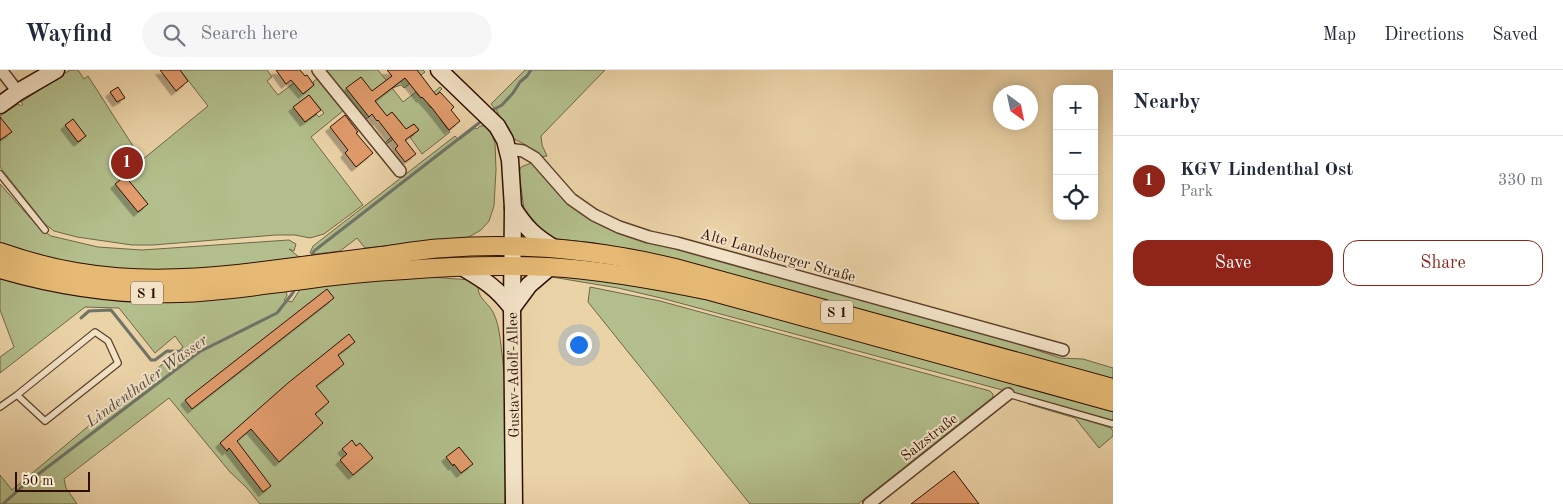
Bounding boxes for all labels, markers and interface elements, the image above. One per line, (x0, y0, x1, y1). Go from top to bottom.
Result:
search box (142, 12, 492, 57)
icon: search (160, 21, 188, 49)
text: Wayfind (25, 23, 112, 47)
text: Search here (200, 25, 298, 44)
text: Map (1323, 26, 1356, 44)
text: Directions (1384, 26, 1464, 44)
text: Saved (1492, 26, 1538, 44)
north arrow (993, 85, 1038, 130)
map controls (1053, 85, 1098, 220)
button: + (1053, 85, 1098, 130)
text: Nearby (1133, 92, 1201, 113)
button: − (1053, 130, 1098, 175)
pin: 1 (111, 144, 143, 182)
text: KGV Lindenthal Ost (1180, 161, 1353, 180)
text: 1 (1144, 173, 1154, 189)
text: 330 m (1498, 173, 1543, 189)
button: locate (1053, 175, 1098, 220)
text: Park (1180, 184, 1213, 200)
street label: Alte Landsberger Straße (698, 227, 857, 286)
button: Save (1133, 240, 1333, 286)
button: Share (1343, 240, 1543, 286)
road number: S 1 (131, 282, 163, 304)
road number: S 1 (821, 300, 853, 323)
street label: Gustav-Adolf-Allee (506, 312, 523, 438)
water label: Lindenthaler Wasser (83, 332, 212, 431)
your location (566, 332, 592, 358)
street label: Salzstraße (899, 411, 961, 465)
scale bar (15, 469, 90, 492)
text: 50 m (22, 474, 53, 488)

